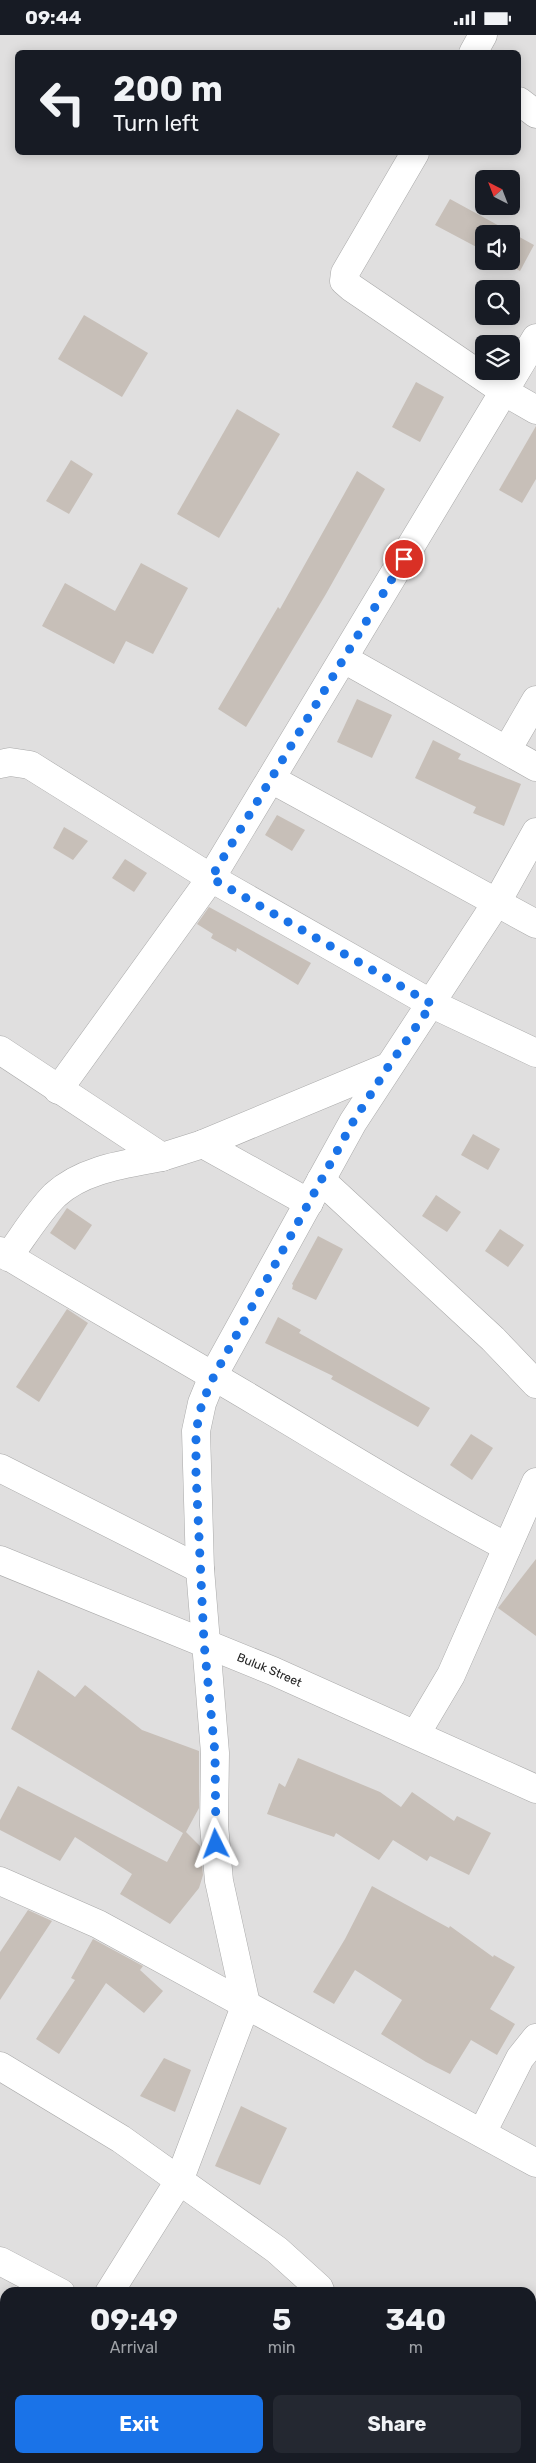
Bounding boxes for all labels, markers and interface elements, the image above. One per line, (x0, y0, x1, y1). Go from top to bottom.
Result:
text: 09:44 (25, 6, 82, 29)
text: 200 m (113, 68, 223, 110)
icon: left (30, 70, 95, 135)
text: Turn left (113, 110, 199, 137)
north arrow (475, 170, 520, 215)
map controls (475, 170, 520, 380)
button: sound (475, 225, 520, 270)
button: search (475, 280, 520, 325)
button: layers (475, 335, 520, 380)
pin (383, 538, 425, 580)
icon: arrive (390, 545, 418, 573)
street label: Buluk Street (235, 1650, 304, 1690)
position arrow (189, 1817, 241, 1869)
text: 09:49 (90, 2302, 178, 2338)
text: 5 (272, 2302, 291, 2338)
text: 340 (385, 2302, 446, 2338)
text: Arrival (110, 2338, 158, 2357)
text: min (268, 2338, 296, 2357)
text: m (409, 2338, 423, 2357)
button: Exit (15, 2395, 263, 2453)
button: Share (273, 2395, 521, 2453)

